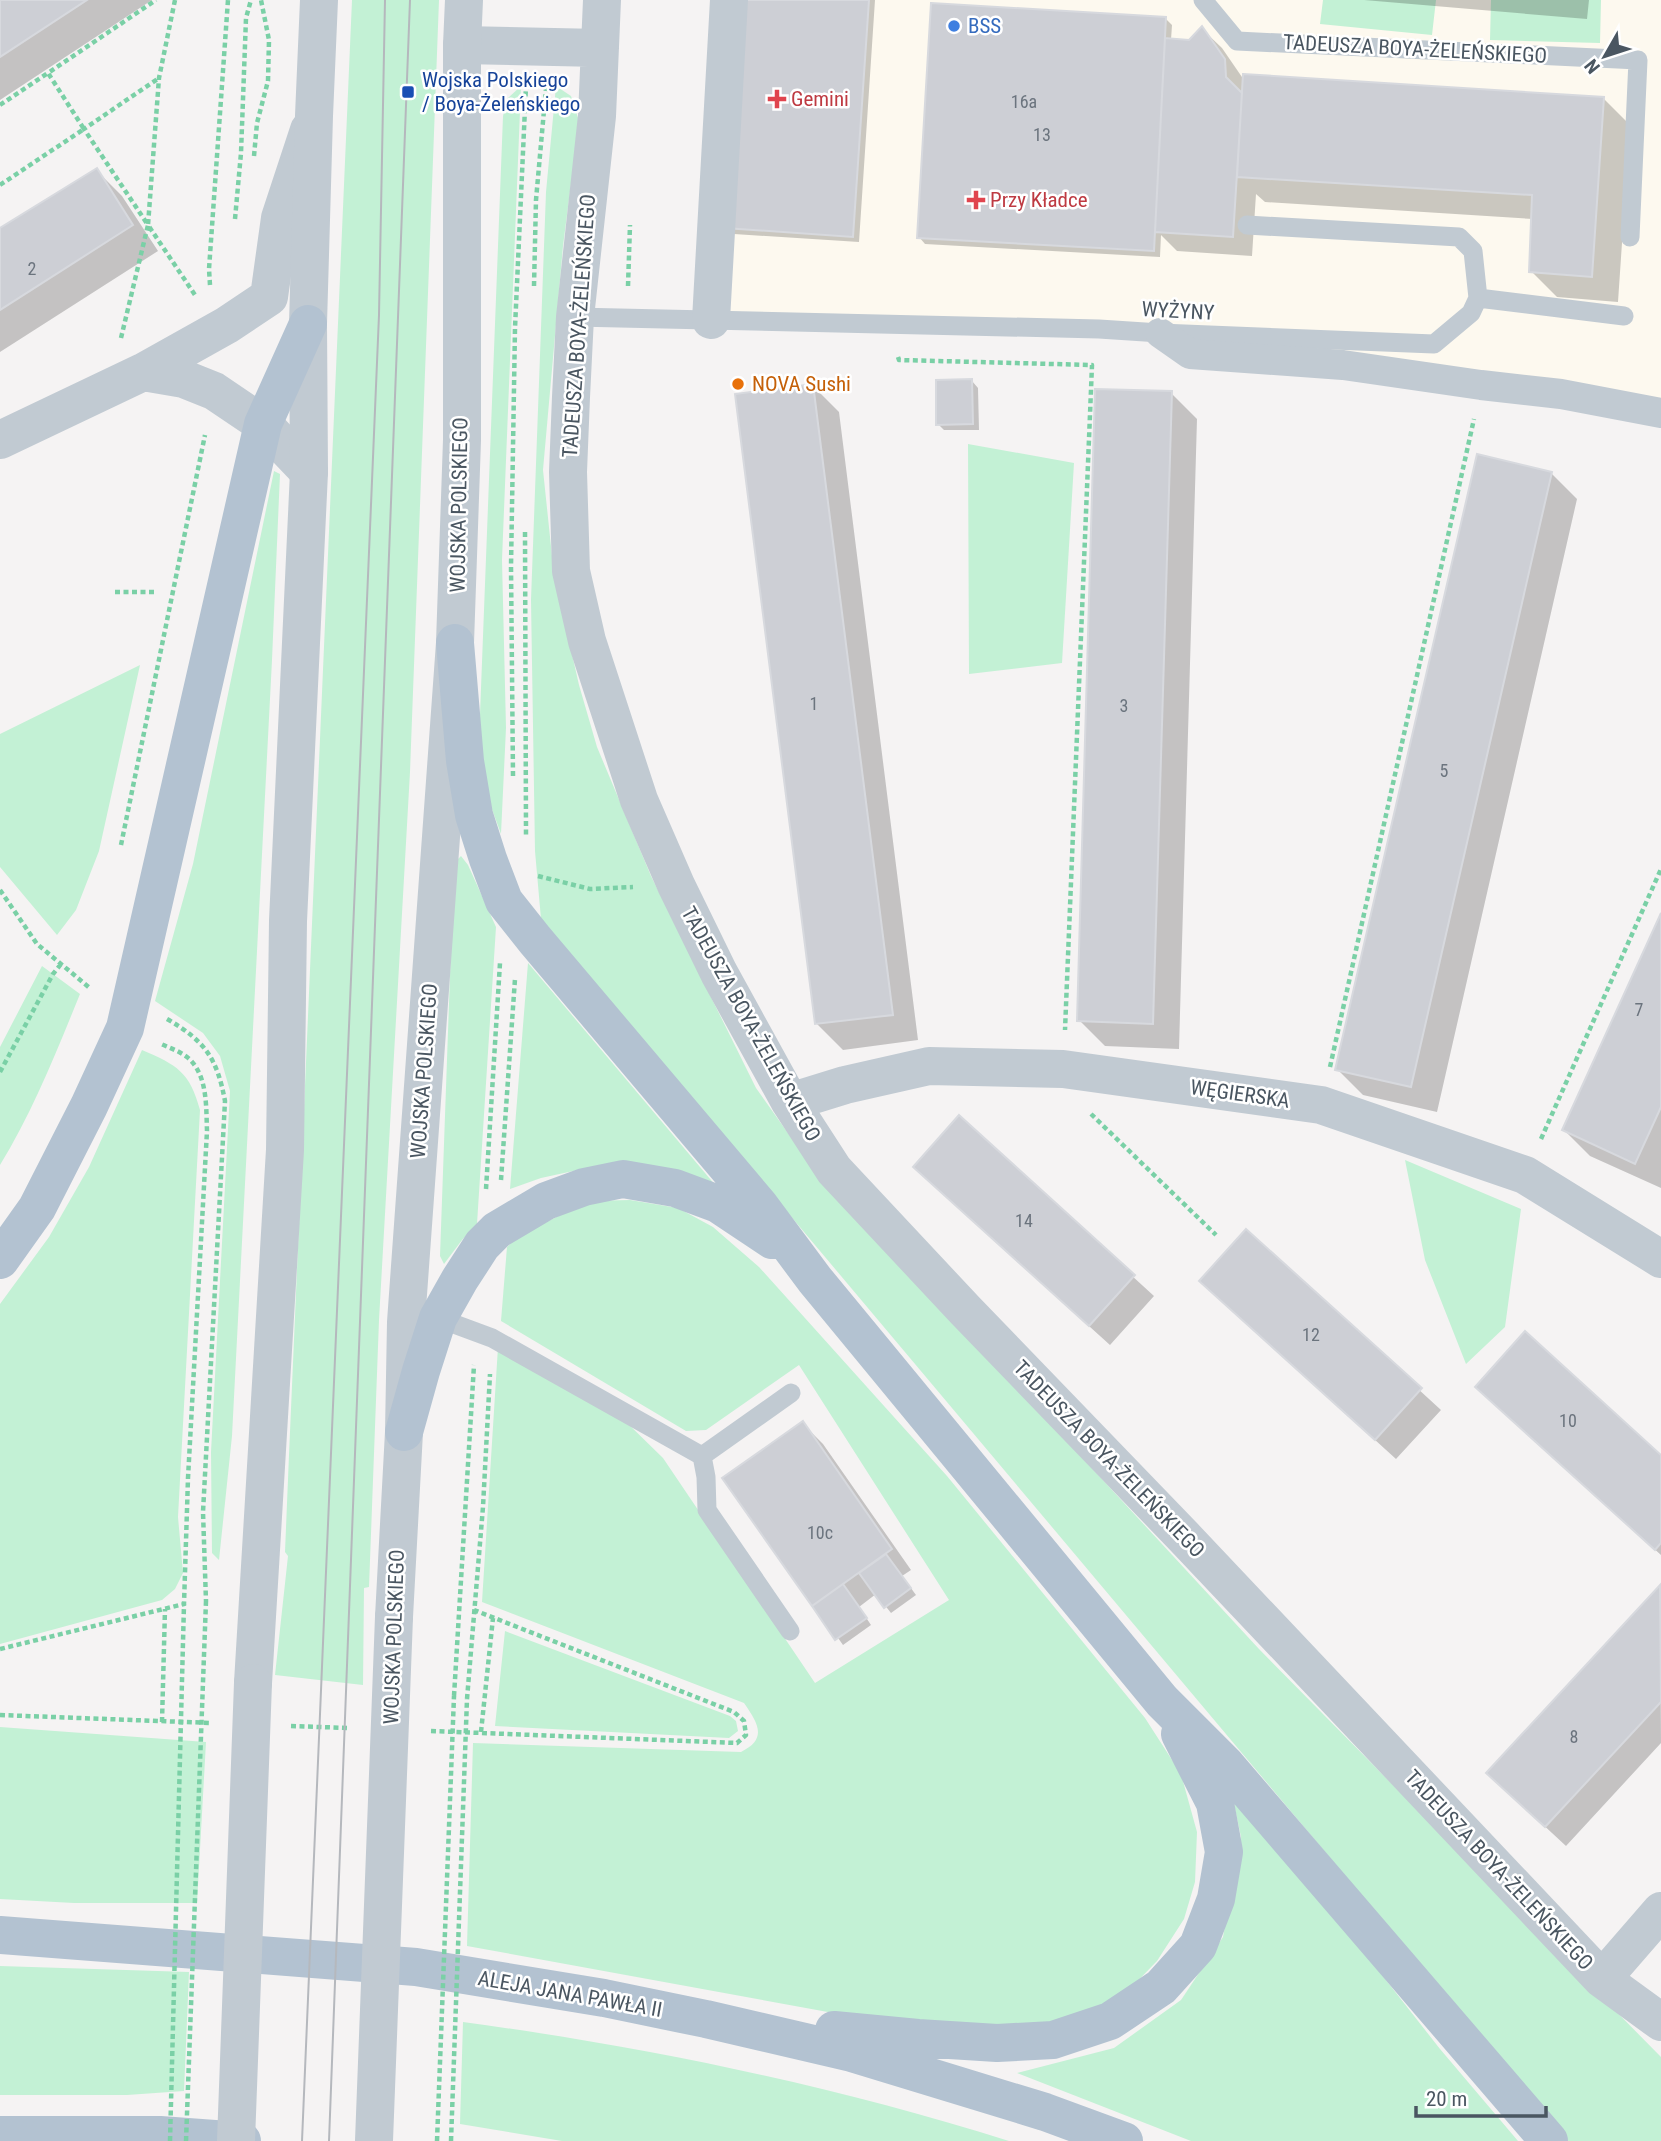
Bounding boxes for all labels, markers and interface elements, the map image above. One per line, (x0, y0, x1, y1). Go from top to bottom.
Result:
place label: BSS (968, 14, 1001, 38)
marker: BSS (946, 18, 962, 34)
north arrow (1570, 21, 1640, 91)
street label: TADEUSZA BOYA-ŻELEŃSKIEGO (1282, 30, 1548, 68)
text: N (1580, 55, 1605, 78)
place label: Wojska Polskiego / Boya-Żeleńskiego (422, 68, 580, 116)
marker: Wojska Polskiego / Boya-Żeleńskiego (400, 84, 416, 100)
place label: Gemini (791, 87, 849, 111)
marker: Gemini (769, 91, 785, 107)
house number: 16a (1011, 91, 1037, 112)
house number: 13 (1033, 124, 1051, 145)
place label: Przy Kładce (990, 188, 1088, 212)
marker: Przy Kładce (968, 192, 984, 208)
street label: TADEUSZA BOYA-ŻELEŃSKIEGO (558, 193, 600, 459)
house number: 2 (28, 258, 37, 279)
street label: WYŻYNY (1141, 297, 1215, 325)
place label: NOVA Sushi (752, 372, 851, 396)
marker: NOVA Sushi (730, 376, 746, 392)
street label: WOJSKA POLSKIEGO (445, 417, 473, 593)
house number: 1 (810, 693, 818, 714)
house number: 3 (1120, 695, 1128, 716)
house number: 5 (1440, 760, 1449, 781)
street label: TADEUSZA BOYA-ŻELEŃSKIEGO (676, 903, 826, 1145)
street label: WOJSKA POLSKIEGO (406, 983, 442, 1159)
house number: 7 (1635, 999, 1644, 1020)
street label: WĘGIERSKA (1189, 1075, 1291, 1113)
house number: 14 (1015, 1210, 1033, 1231)
house number: 12 (1302, 1324, 1320, 1345)
street label: TADEUSZA BOYA-ŻELEŃSKIEGO (1009, 1356, 1209, 1562)
house number: 10 (1559, 1410, 1577, 1431)
house number: 10c (807, 1522, 833, 1543)
street label: WOJSKA POLSKIEGO (379, 1549, 409, 1725)
house number: 8 (1570, 1726, 1578, 1747)
street label: TADEUSZA BOYA-ŻELEŃSKIEGO (1400, 1765, 1598, 1975)
street label: ALEJA JANA PAWŁA II (476, 1966, 664, 2022)
scale bar (1416, 2074, 1546, 2118)
text: 20 m (1426, 2087, 1467, 2111)

